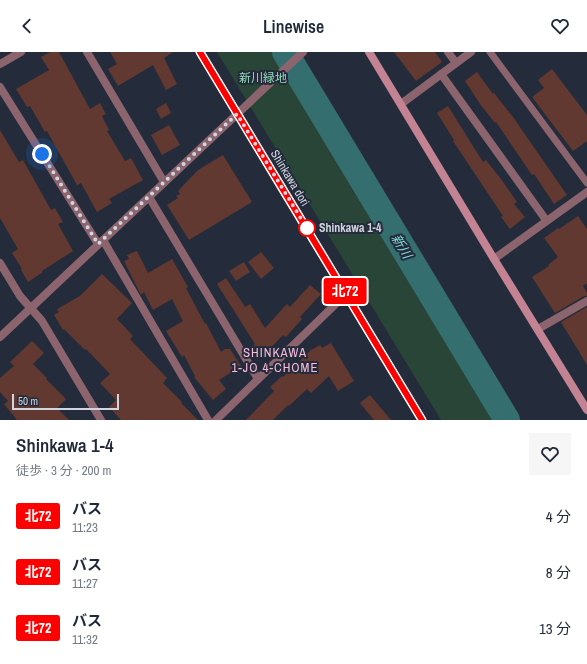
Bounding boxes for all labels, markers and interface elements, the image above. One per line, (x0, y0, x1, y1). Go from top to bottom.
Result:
text: Linewise (263, 14, 324, 39)
icon: back (16, 15, 38, 37)
icon: heart (549, 15, 571, 37)
park label: 新川緑地 (239, 70, 287, 86)
your location (32, 144, 52, 164)
street label: Shinkawa dori (267, 147, 313, 209)
marker: Shinkawa 1-4 (298, 219, 316, 237)
place label: Shinkawa 1-4 (319, 220, 382, 236)
water label: 新川 (388, 231, 417, 263)
line badge: 北72 (322, 278, 368, 304)
text: 北72 (332, 282, 358, 300)
district label: SHINKAWA 1-JO 4-CHOME (231, 344, 319, 376)
scale bar (12, 392, 119, 411)
text: 50 m (18, 394, 38, 408)
text: Shinkawa 1-4 (16, 432, 114, 458)
button: heart (529, 433, 571, 475)
text: 徒歩 · 3 分 · 200 m (16, 462, 111, 479)
text: バス (72, 498, 102, 519)
text: 4 分 (546, 506, 571, 527)
text: 北72 (25, 507, 51, 525)
text: 11:23 (72, 519, 98, 536)
text: バス (72, 554, 102, 575)
text: 8 分 (546, 562, 571, 583)
text: 北72 (25, 563, 51, 581)
text: 11:27 (72, 575, 98, 592)
text: バス (72, 610, 102, 631)
text: 13 分 (539, 618, 571, 639)
text: 北72 (25, 619, 51, 637)
text: 11:32 (72, 631, 98, 648)

